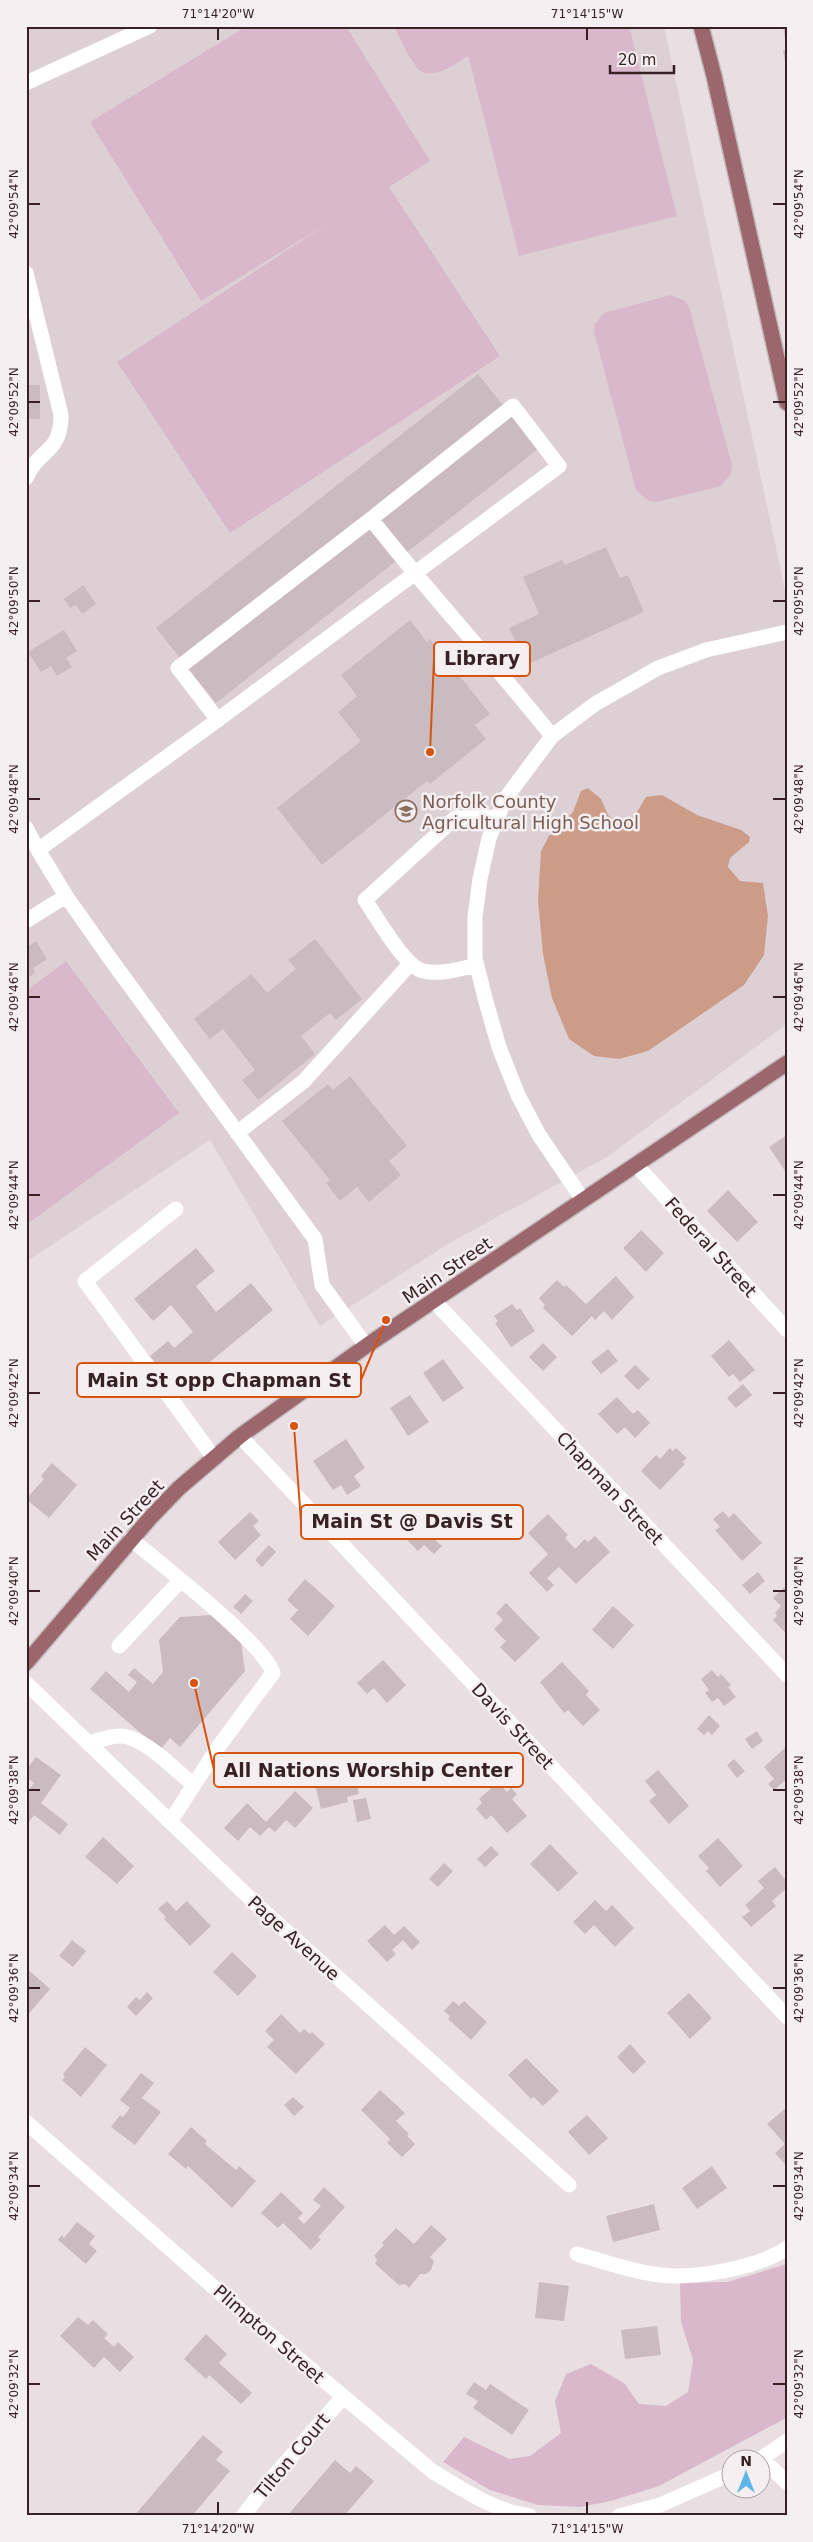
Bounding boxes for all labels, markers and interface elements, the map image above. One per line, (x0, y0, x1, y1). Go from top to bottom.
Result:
text: 71°14'20"W (182, 7, 254, 21)
text: 71°14'15"W (551, 7, 623, 21)
scale bar (610, 42, 674, 74)
text: 20 m (618, 51, 656, 69)
text: 42°09'54"N (7, 169, 21, 239)
text: 42°09'54"N (792, 169, 806, 239)
text: 42°09'52"N (7, 367, 21, 437)
text: 42°09'52"N (792, 367, 806, 437)
text: 42°09'50"N (7, 566, 21, 636)
text: 42°09'50"N (792, 566, 806, 636)
callout: Library (434, 642, 530, 676)
text: Library (444, 647, 521, 669)
text: 42°09'48"N (7, 764, 21, 834)
text: 42°09'48"N (792, 764, 806, 834)
place label: Norfolk County Agricultural High School (422, 791, 639, 833)
school or university icon: Norfolk County Agricultural High School (394, 799, 418, 823)
text: 42°09'46"N (7, 962, 21, 1032)
text: 42°09'46"N (792, 962, 806, 1032)
text: 42°09'44"N (7, 1160, 21, 1230)
text: 42°09'44"N (792, 1160, 806, 1230)
street label: Federal Street (661, 1193, 761, 1301)
street label: Main Street (398, 1232, 496, 1308)
text: 42°09'42"N (7, 1358, 21, 1428)
text: 42°09'42"N (792, 1358, 806, 1428)
callout: Main St opp Chapman St (77, 1363, 361, 1397)
text: Main St opp Chapman St (87, 1369, 351, 1391)
street label: Chapman Street (552, 1427, 668, 1549)
street label: Main Street (82, 1475, 168, 1565)
callout: Main St @ Davis St (301, 1505, 523, 1539)
text: Main St @ Davis St (311, 1510, 513, 1532)
text: 42°09'40"N (7, 1556, 21, 1626)
text: 42°09'40"N (792, 1556, 806, 1626)
street label: Davis Street (468, 1678, 558, 1774)
callout: All Nations Worship Center (214, 1753, 523, 1787)
text: 42°09'38"N (7, 1755, 21, 1825)
text: 42°09'38"N (792, 1755, 806, 1825)
text: All Nations Worship Center (223, 1759, 513, 1781)
street label: Page Avenue (244, 1891, 344, 1985)
text: 42°09'36"N (7, 1953, 21, 2023)
text: 42°09'36"N (792, 1953, 806, 2023)
text: 42°09'34"N (7, 2151, 21, 2221)
text: 42°09'34"N (792, 2151, 806, 2221)
street label: Plimpton Street (209, 2280, 329, 2388)
text: 42°09'32"N (7, 2349, 21, 2419)
text: 42°09'32"N (792, 2349, 806, 2419)
street label: Tilton Court (250, 2409, 334, 2504)
north arrow (720, 2450, 770, 2500)
text: N (740, 2453, 752, 2469)
text: 71°14'20"W (182, 2522, 254, 2536)
text: 71°14'15"W (551, 2522, 623, 2536)

